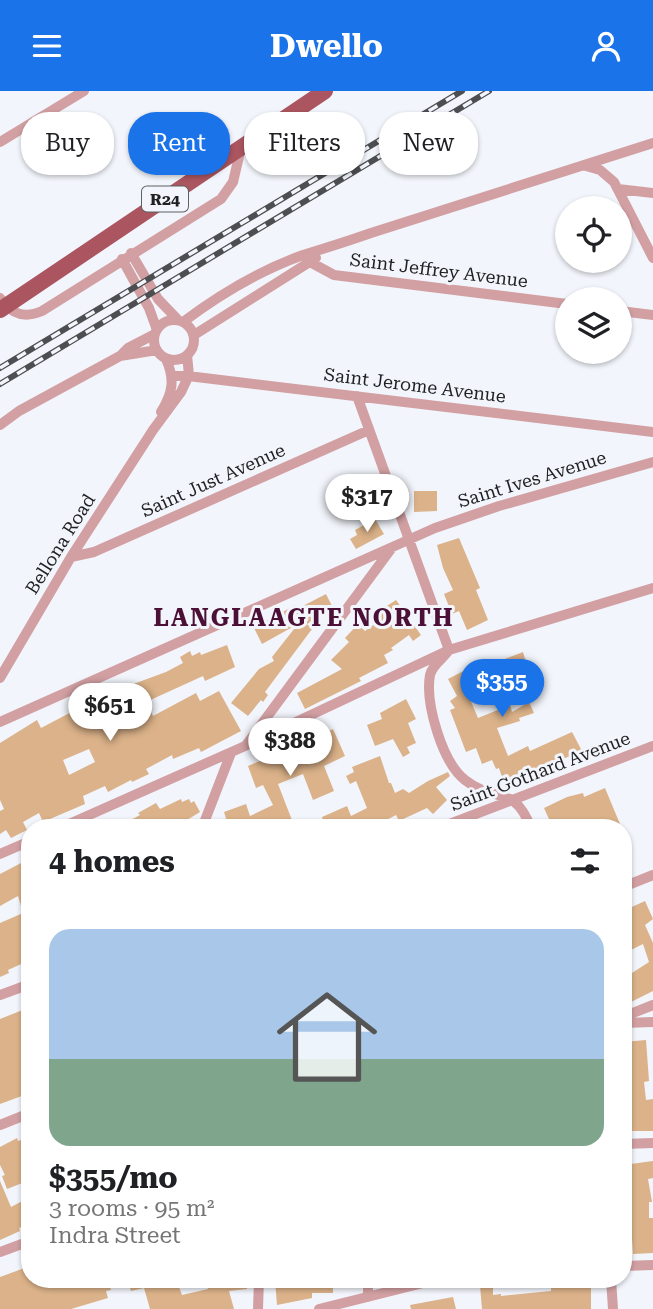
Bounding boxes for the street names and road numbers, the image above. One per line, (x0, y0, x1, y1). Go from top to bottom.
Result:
road number: R24 (142, 187, 188, 211)
street label: Saint Jeffrey Avenue (349, 249, 529, 291)
street label: Saint Jerome Avenue (323, 363, 507, 407)
street label: Saint Just Avenue (138, 439, 288, 521)
street label: Saint Ives Avenue (455, 446, 609, 512)
street label: Bellona Road (21, 490, 99, 598)
street label: Saint Gothard Avenue (447, 727, 633, 815)

